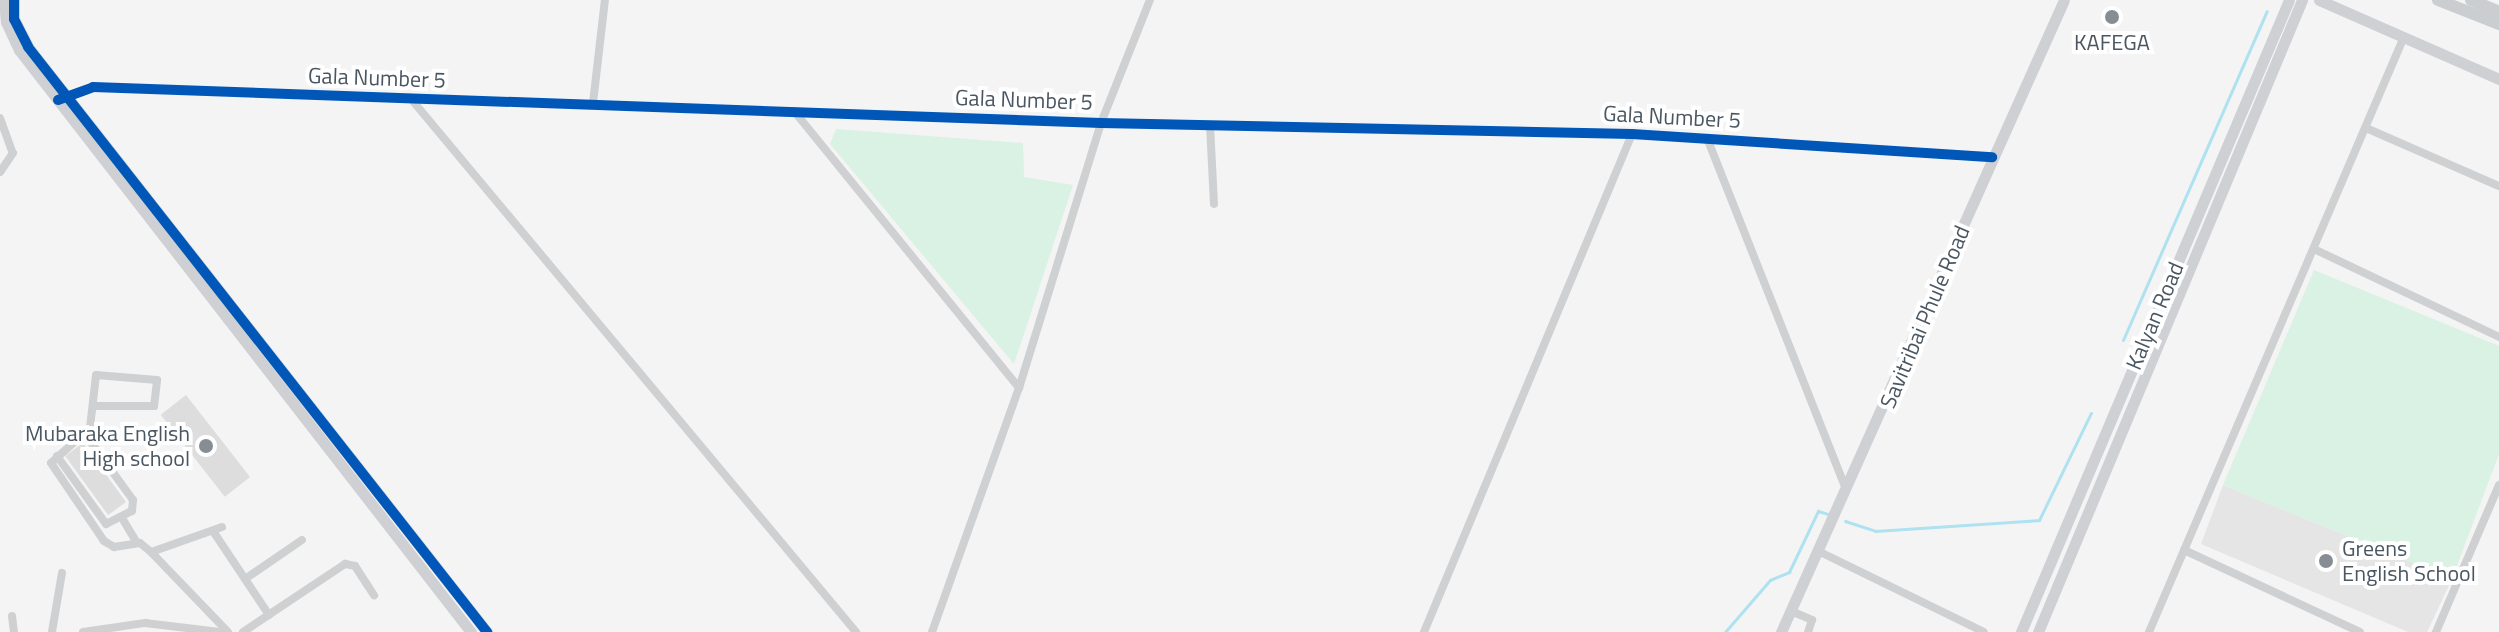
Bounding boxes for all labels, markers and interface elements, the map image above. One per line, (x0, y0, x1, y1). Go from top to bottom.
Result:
marker: KAFEGA (2103, 8, 2121, 26)
place label: KAFEGA (2074, 30, 2150, 56)
street label: Gala Number 5 (308, 62, 446, 94)
street label: Gala Number 5 (955, 84, 1093, 116)
street label: Gala Number 5 (1602, 100, 1742, 134)
street label: Savitribai Phule Road (1875, 222, 1975, 412)
street label: Kalyan Road (2121, 258, 2189, 374)
place label: Mubaraka English High school (25, 420, 190, 472)
marker: Mubaraka English High school (197, 437, 215, 455)
place label: Greens English School (2342, 535, 2476, 586)
marker: Greens English School (2317, 552, 2335, 570)

